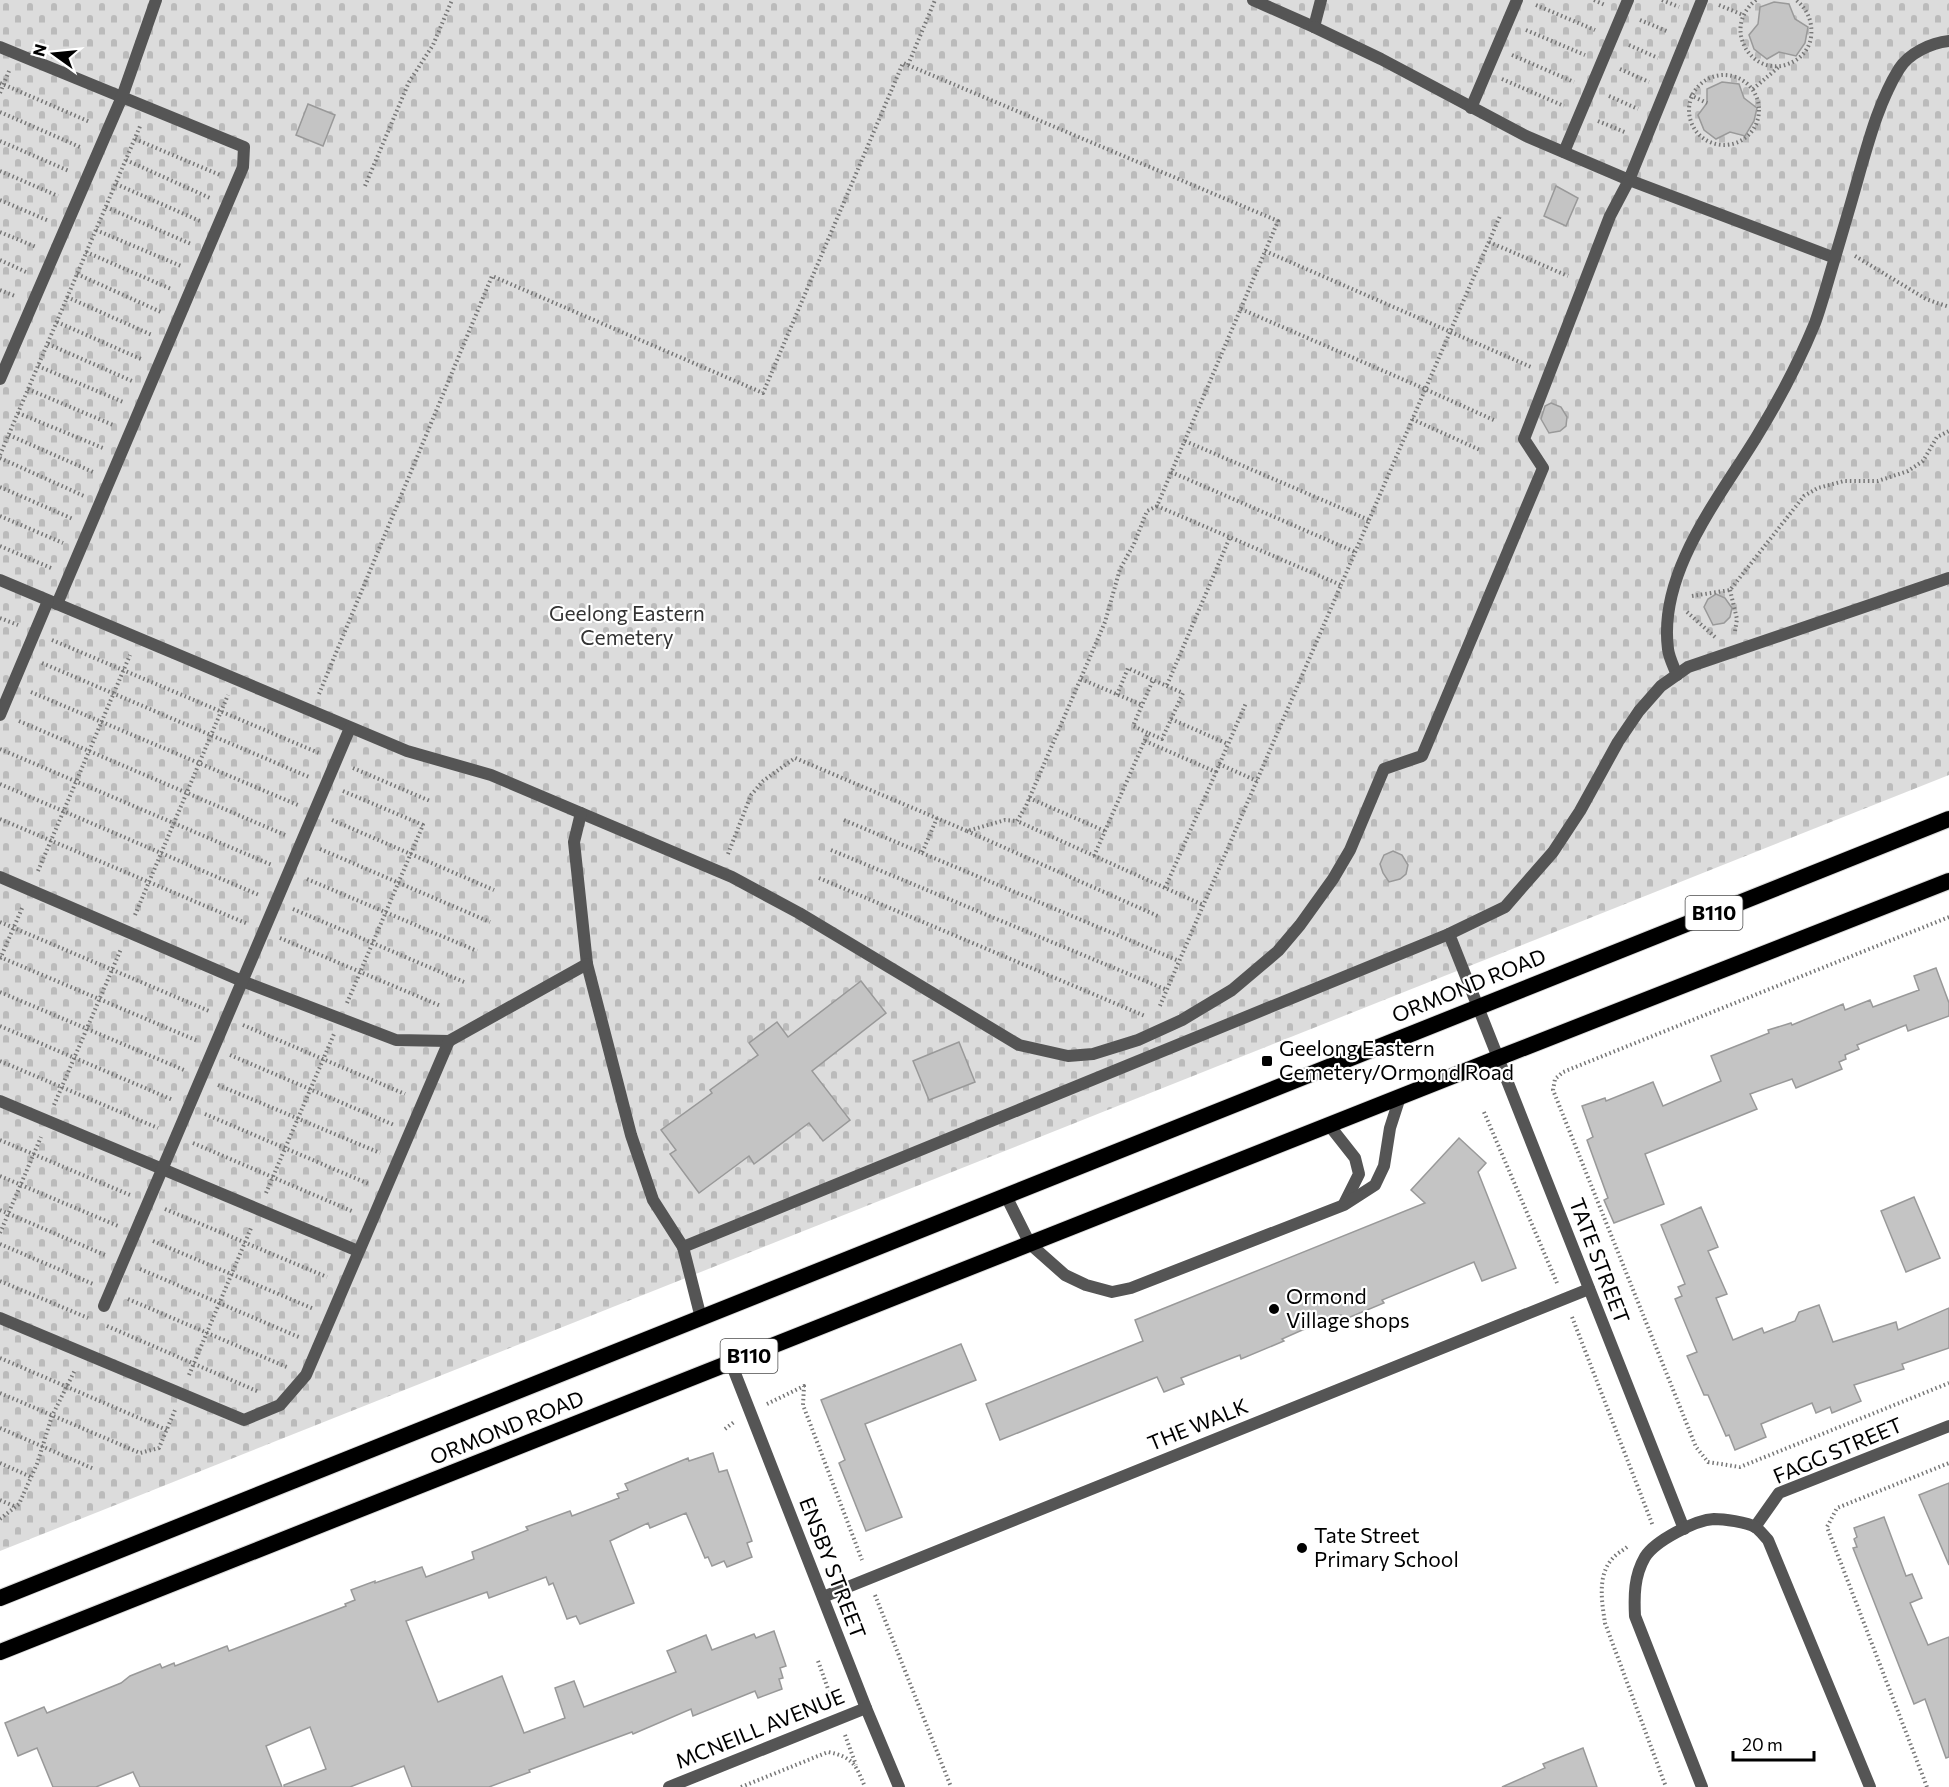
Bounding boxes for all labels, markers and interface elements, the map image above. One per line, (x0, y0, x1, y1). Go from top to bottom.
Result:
north arrow (24, 24, 84, 84)
text: N (28, 42, 50, 58)
park label: Geelong Eastern Cemetery (549, 600, 705, 649)
road number: B110 (1686, 896, 1742, 930)
street label: ORMOND ROAD (1388, 942, 1549, 1027)
place label: Geelong Eastern Cemetery/Ormond Road (1279, 1035, 1514, 1084)
marker: Geelong Eastern Cemetery/Ormond Road (1260, 1054, 1274, 1068)
street label: TATE STREET (1565, 1194, 1636, 1327)
place label: Ormond Village shops (1286, 1283, 1410, 1332)
marker: Ormond Village shops (1267, 1302, 1281, 1316)
road number: B110 (720, 1339, 777, 1373)
street label: ORMOND ROAD (426, 1384, 587, 1469)
street label: THE WALK (1144, 1392, 1251, 1455)
street label: FAGG STREET (1769, 1411, 1906, 1488)
street label: ENSBY STREET (795, 1493, 872, 1642)
place label: Tate Street Primary School (1314, 1522, 1459, 1571)
marker: Tate Street Primary School (1295, 1541, 1309, 1555)
street label: MCNEILL AVENUE (671, 1682, 847, 1773)
scale bar (1733, 1724, 1814, 1762)
text: 20 m (1742, 1733, 1783, 1755)

